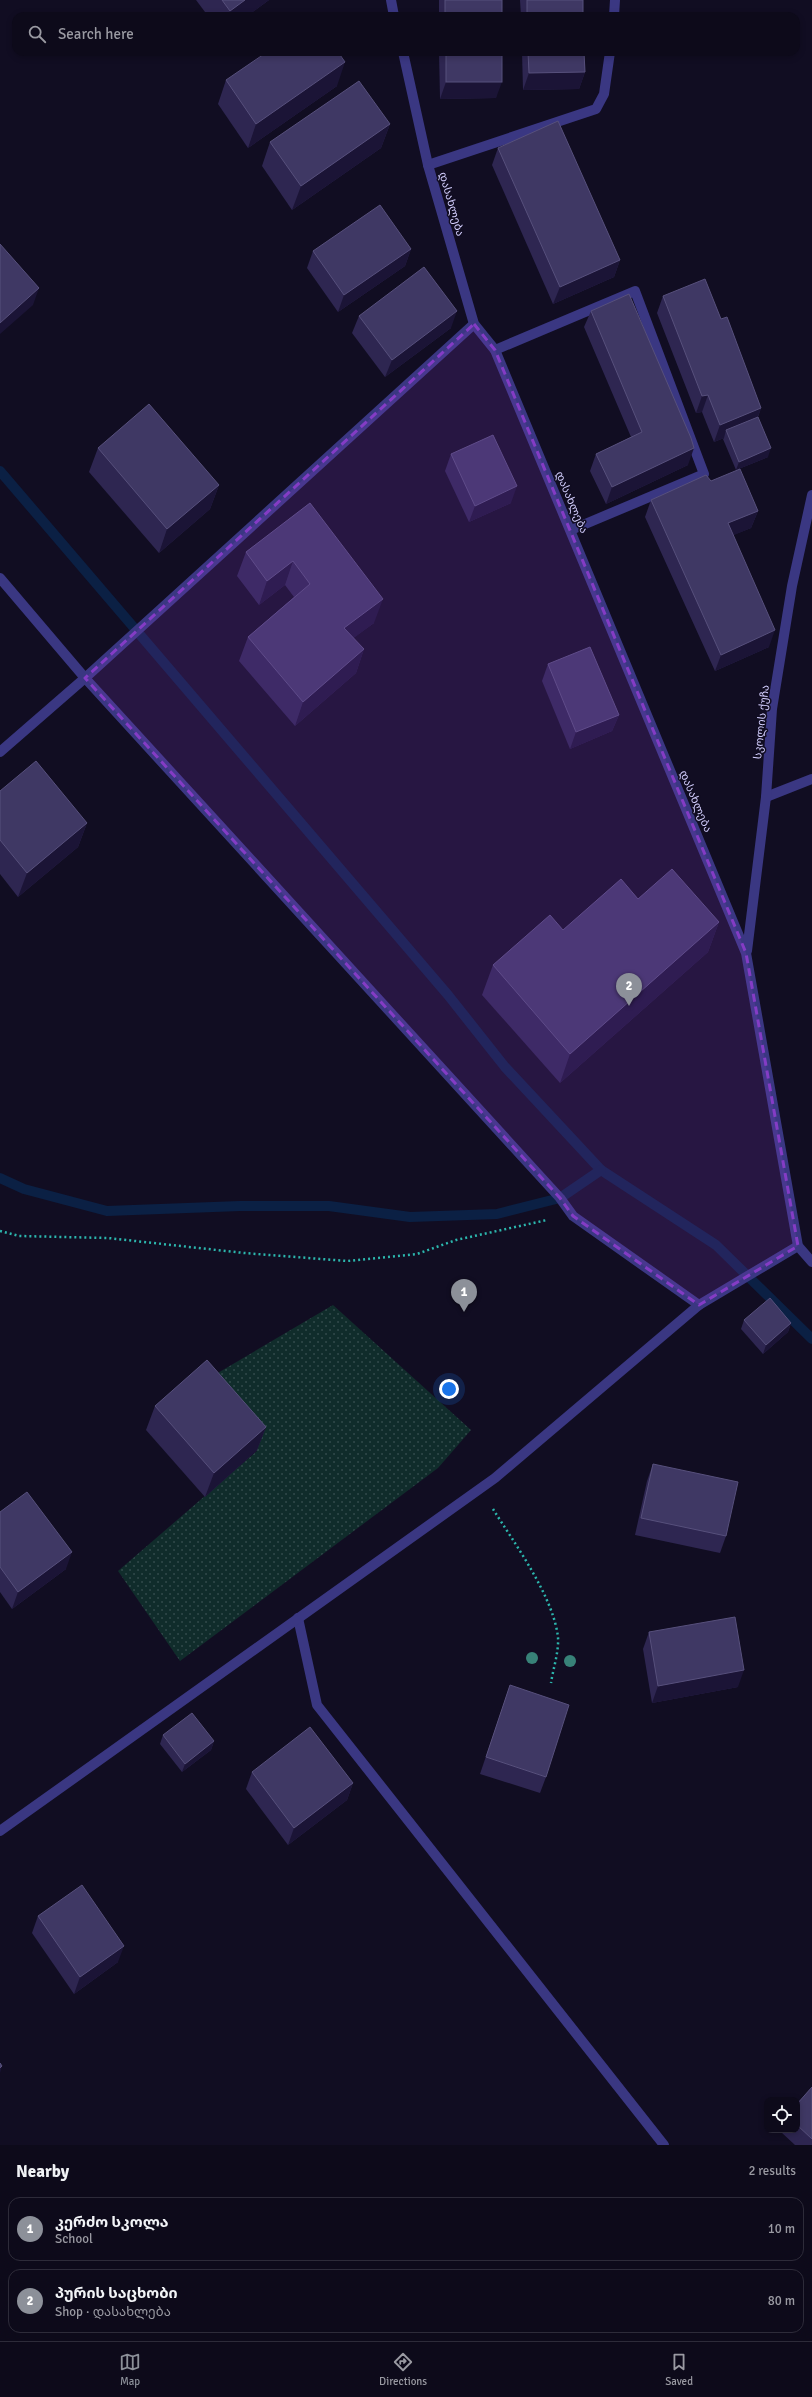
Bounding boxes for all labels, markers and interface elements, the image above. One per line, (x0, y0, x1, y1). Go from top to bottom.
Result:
search box (12, 12, 800, 56)
icon: search (26, 23, 48, 45)
text: Search here (58, 25, 134, 43)
street label: დასახლება (436, 171, 467, 238)
street label: დასახლება (553, 469, 590, 535)
street label: სკოლის ქუჩა (751, 684, 772, 760)
street label: დასახლება (677, 768, 714, 834)
pin: 2 (616, 973, 642, 1006)
pin: 1 (451, 1279, 477, 1312)
your location (439, 1379, 459, 1399)
map controls (764, 2097, 800, 2133)
button: locate (764, 2097, 800, 2133)
text: Nearby (16, 2161, 69, 2182)
text: 2 results (748, 2163, 796, 2179)
text: კერძო სკოლა (55, 2213, 169, 2231)
text: 1 (26, 2221, 34, 2237)
text: 10 m (768, 2221, 795, 2237)
text: School (55, 2231, 93, 2247)
text: პურის საცხობი (55, 2284, 178, 2302)
text: 2 (26, 2293, 34, 2309)
text: 80 m (768, 2293, 795, 2309)
text: Shop · დასახლება (55, 2304, 171, 2320)
tab: Map (119, 2351, 141, 2388)
tab: Directions (379, 2351, 427, 2388)
tab: Saved (665, 2351, 693, 2388)

